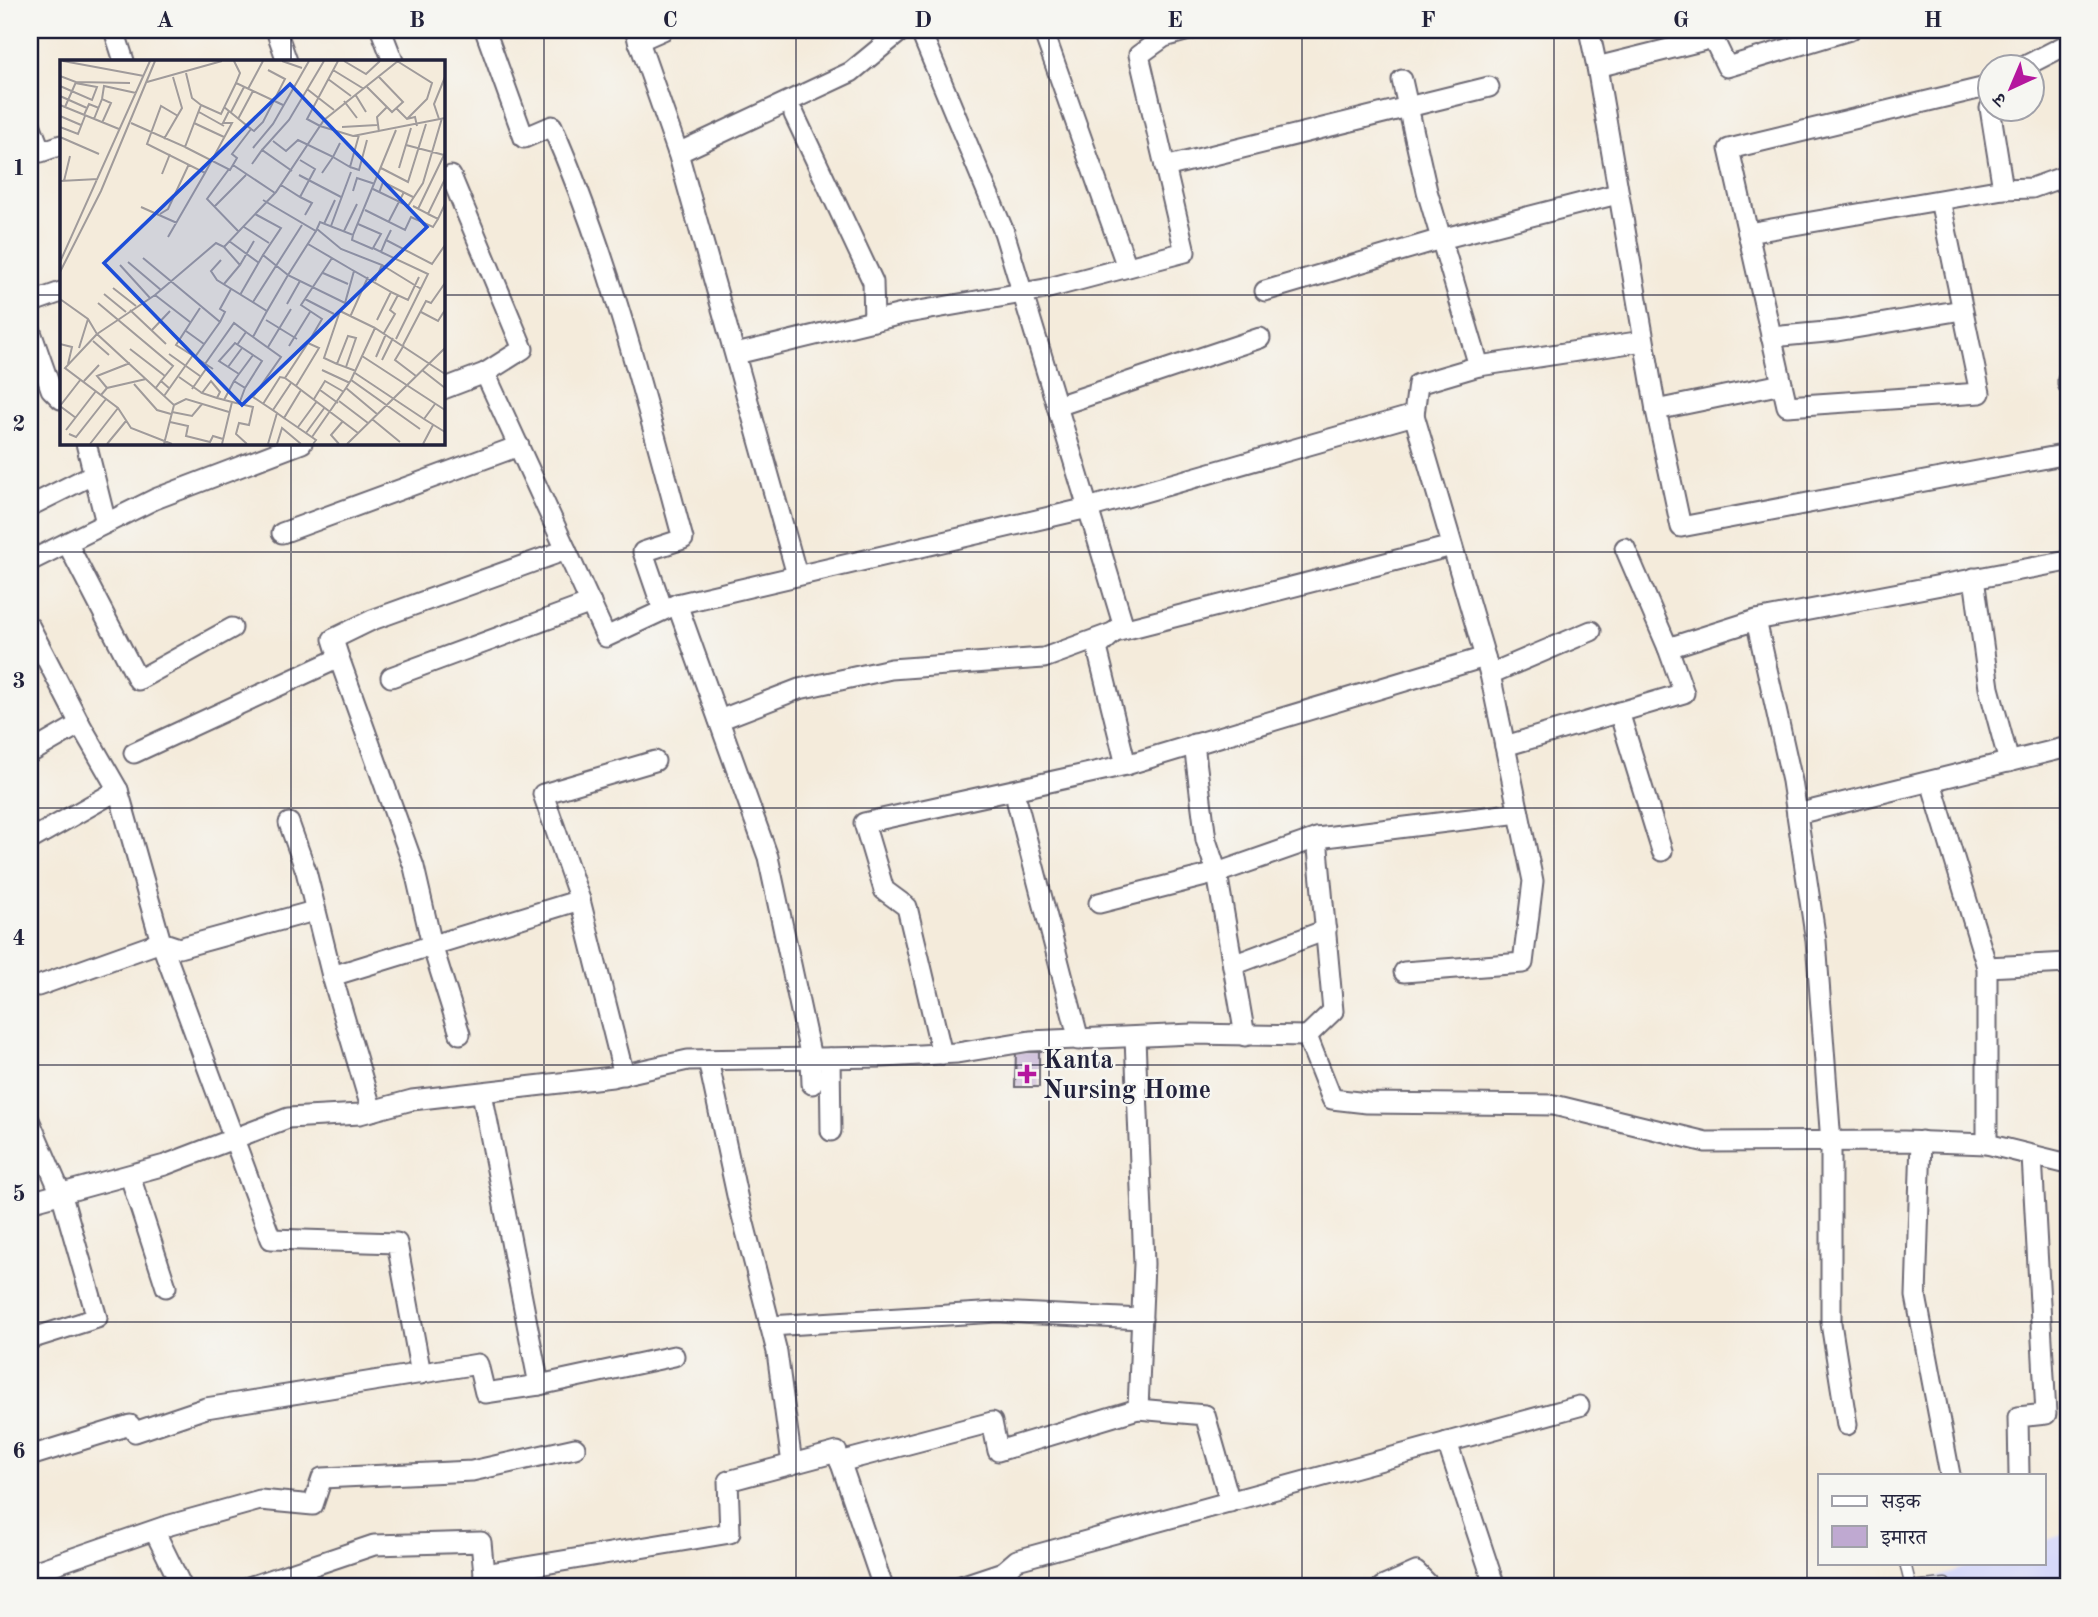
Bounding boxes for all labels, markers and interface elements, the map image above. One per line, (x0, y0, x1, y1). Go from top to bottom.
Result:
text: A (156, 9, 174, 32)
text: B (409, 9, 425, 32)
text: C (662, 9, 678, 32)
text: D (914, 9, 932, 32)
text: E (1167, 9, 1183, 32)
text: F (1420, 9, 1436, 32)
text: G (1673, 9, 1689, 32)
text: H (1924, 9, 1942, 32)
north arrow (1976, 52, 2046, 122)
inset map (60, 60, 444, 444)
text: उ (1990, 87, 2012, 110)
text: 1 (12, 157, 26, 180)
text: 2 (12, 413, 26, 436)
text: 3 (12, 670, 26, 693)
text: 4 (12, 927, 26, 950)
place label: Kanta Nursing Home (1043, 1048, 1211, 1104)
marker: Kanta Nursing Home (1017, 1064, 1037, 1084)
text: 5 (12, 1183, 26, 1206)
text: 6 (12, 1440, 26, 1463)
legend (1818, 1474, 2046, 1564)
text: सड़क (1880, 1492, 1921, 1513)
text: इमारत (1880, 1528, 1928, 1549)

